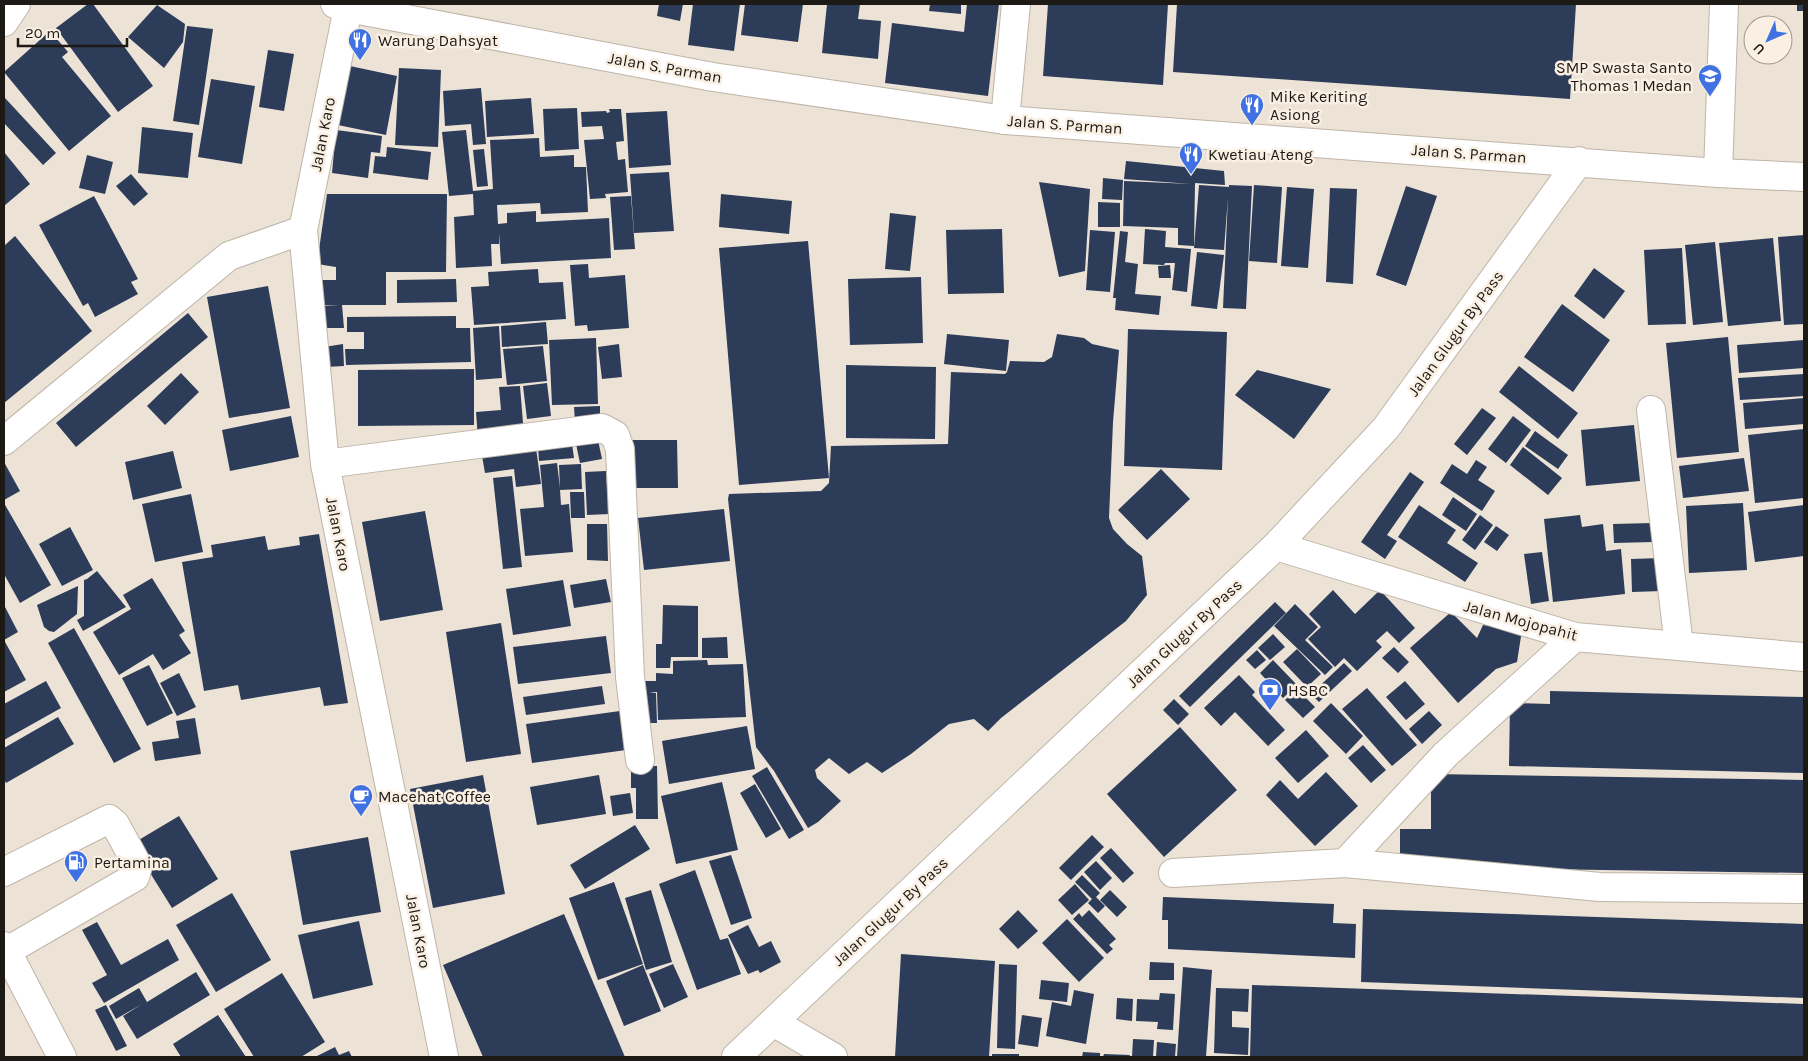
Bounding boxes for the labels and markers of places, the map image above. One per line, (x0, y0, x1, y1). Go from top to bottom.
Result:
restaurant icon: Warung Dahsyat (347, 27, 373, 61)
place label: Warung Dahsyat (378, 31, 498, 50)
place label: SMP Swasta Santo Thomas 1 Medan (1556, 58, 1692, 95)
school or university icon: SMP Swasta Santo Thomas 1 Medan (1697, 63, 1723, 97)
place label: Mike Keriting Asiong (1270, 87, 1367, 124)
restaurant icon: Mike Keriting Asiong (1239, 92, 1265, 126)
restaurant icon: Kwetiau Ateng (1178, 141, 1204, 175)
place label: Kwetiau Ateng (1208, 145, 1313, 164)
bank icon: HSBC (1257, 677, 1283, 711)
place label: HSBC (1288, 681, 1328, 700)
cafe icon: Macehat Coffee (348, 783, 374, 817)
place label: Macehat Coffee (378, 787, 491, 806)
fuel station icon: Pertamina (63, 849, 89, 883)
place label: Pertamina (94, 853, 170, 872)

